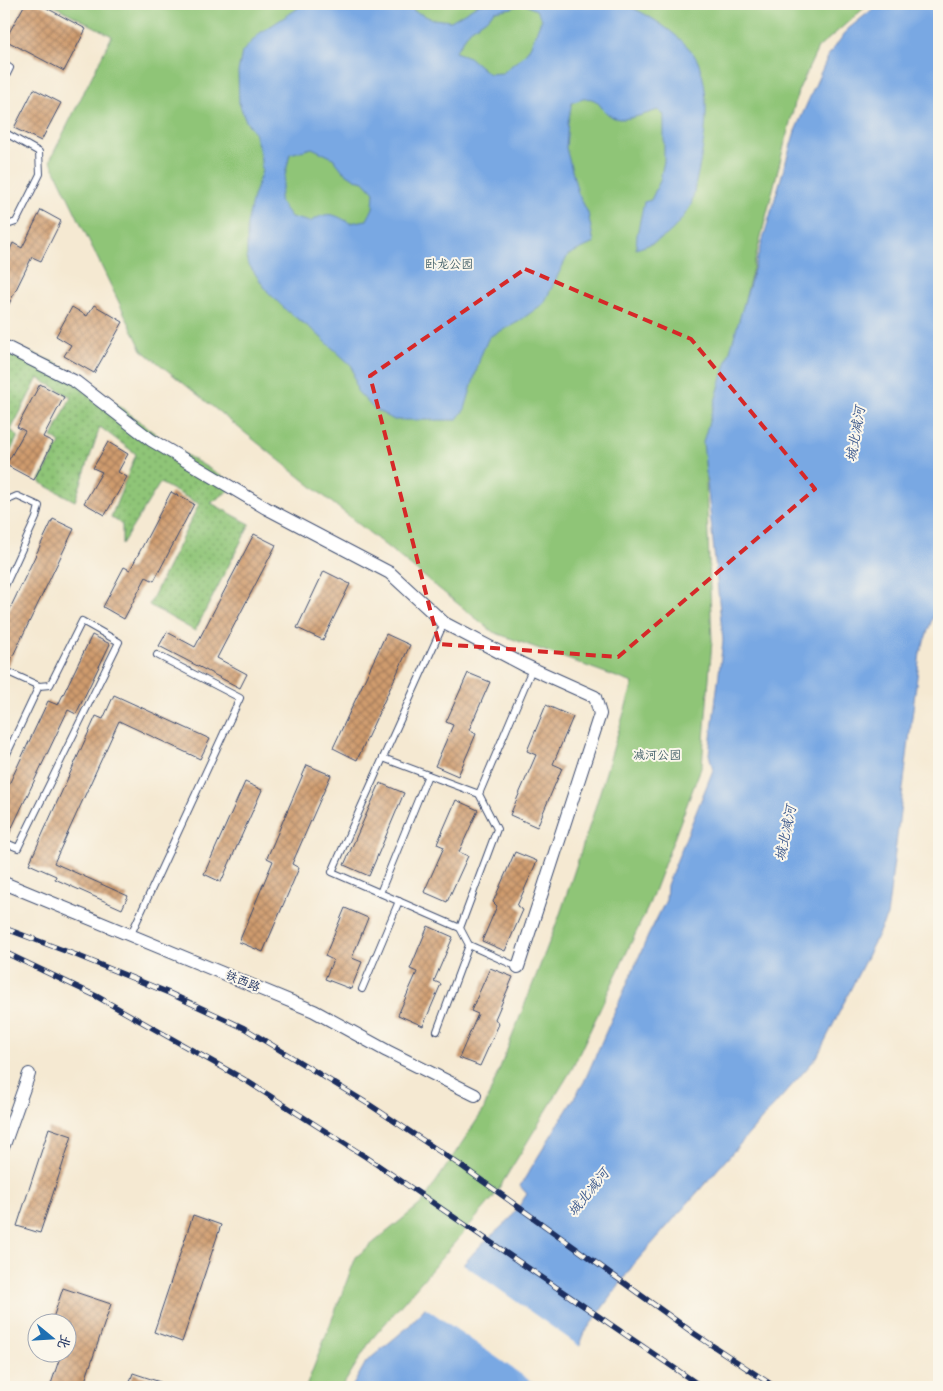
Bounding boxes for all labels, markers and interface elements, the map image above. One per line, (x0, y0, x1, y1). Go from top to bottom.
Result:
park label: 卧龙公园 (425, 256, 473, 272)
water label: 城北减河 (841, 403, 869, 463)
park label: 减河公园 (633, 747, 681, 763)
water label: 城北减河 (770, 802, 800, 862)
street label: 铁西路 (223, 967, 263, 995)
water label: 城北减河 (563, 1163, 614, 1219)
north arrow (28, 1314, 78, 1364)
text: 北 (54, 1333, 75, 1351)

